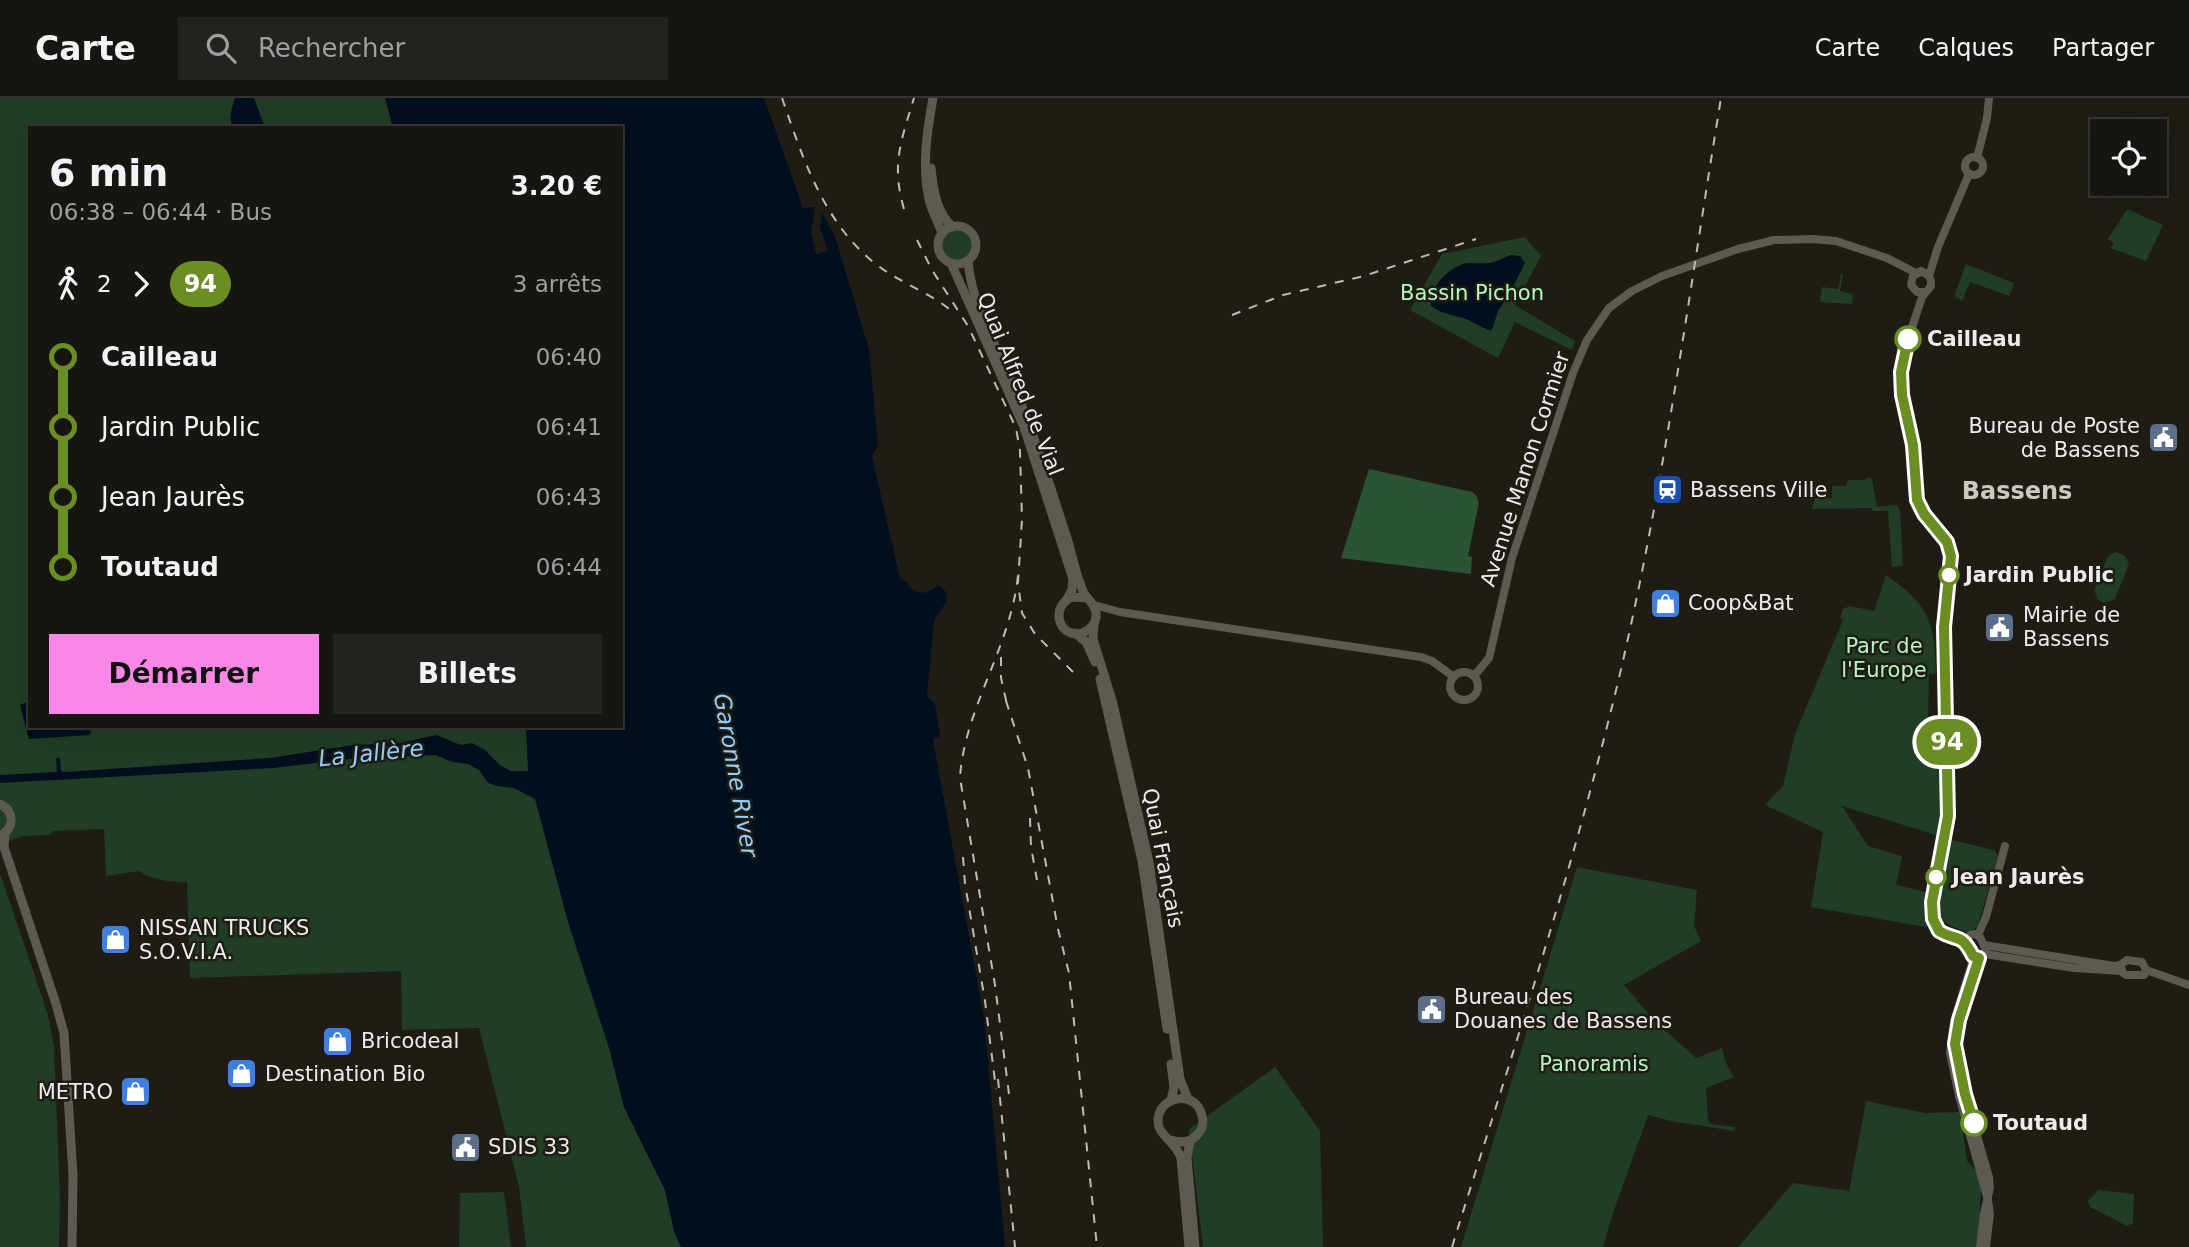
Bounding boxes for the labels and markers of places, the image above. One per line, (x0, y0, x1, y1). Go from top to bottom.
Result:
marker: Cailleau (1895, 326, 1921, 352)
place label: Cailleau (1927, 327, 2022, 351)
place label: Bureau de Poste de Bassens (1969, 414, 2140, 462)
public building icon: Bureau de Poste de Bassens (2146, 421, 2180, 455)
station icon: Bassens Ville (1650, 473, 1684, 507)
place label: Bassens Ville (1690, 478, 1827, 502)
place label: Jardin Public (1963, 563, 2114, 587)
marker: Jardin Public (1939, 565, 1959, 585)
shop icon: Coop&Bat (1648, 586, 1682, 620)
place label: Coop&Bat (1688, 591, 1794, 615)
place label: Mairie de Bassens (2023, 603, 2120, 651)
public building icon: Mairie de Bassens (1983, 610, 2017, 644)
place label: Jean Jaurès (1950, 865, 2085, 889)
marker: Jean Jaurès (1926, 867, 1946, 887)
place label: NISSAN TRUCKS S.O.V.I.A. (139, 916, 309, 964)
shop icon: NISSAN TRUCKS S.O.V.I.A. (99, 923, 133, 957)
place label: Bureau des Douanes de Bassens (1454, 985, 1672, 1033)
public building icon: Bureau des Douanes de Bassens (1414, 992, 1448, 1026)
shop icon: Bricodeal (321, 1024, 355, 1058)
place label: Bricodeal (361, 1029, 459, 1053)
shop icon: Destination Bio (225, 1057, 259, 1091)
place label: Destination Bio (265, 1062, 425, 1086)
shop icon: METRO (119, 1075, 153, 1109)
place label: METRO (38, 1080, 113, 1104)
marker: Toutaud (1961, 1110, 1987, 1136)
place label: Toutaud (1993, 1111, 2088, 1135)
public building icon: SDIS 33 (448, 1130, 482, 1164)
place label: SDIS 33 (488, 1135, 570, 1159)

